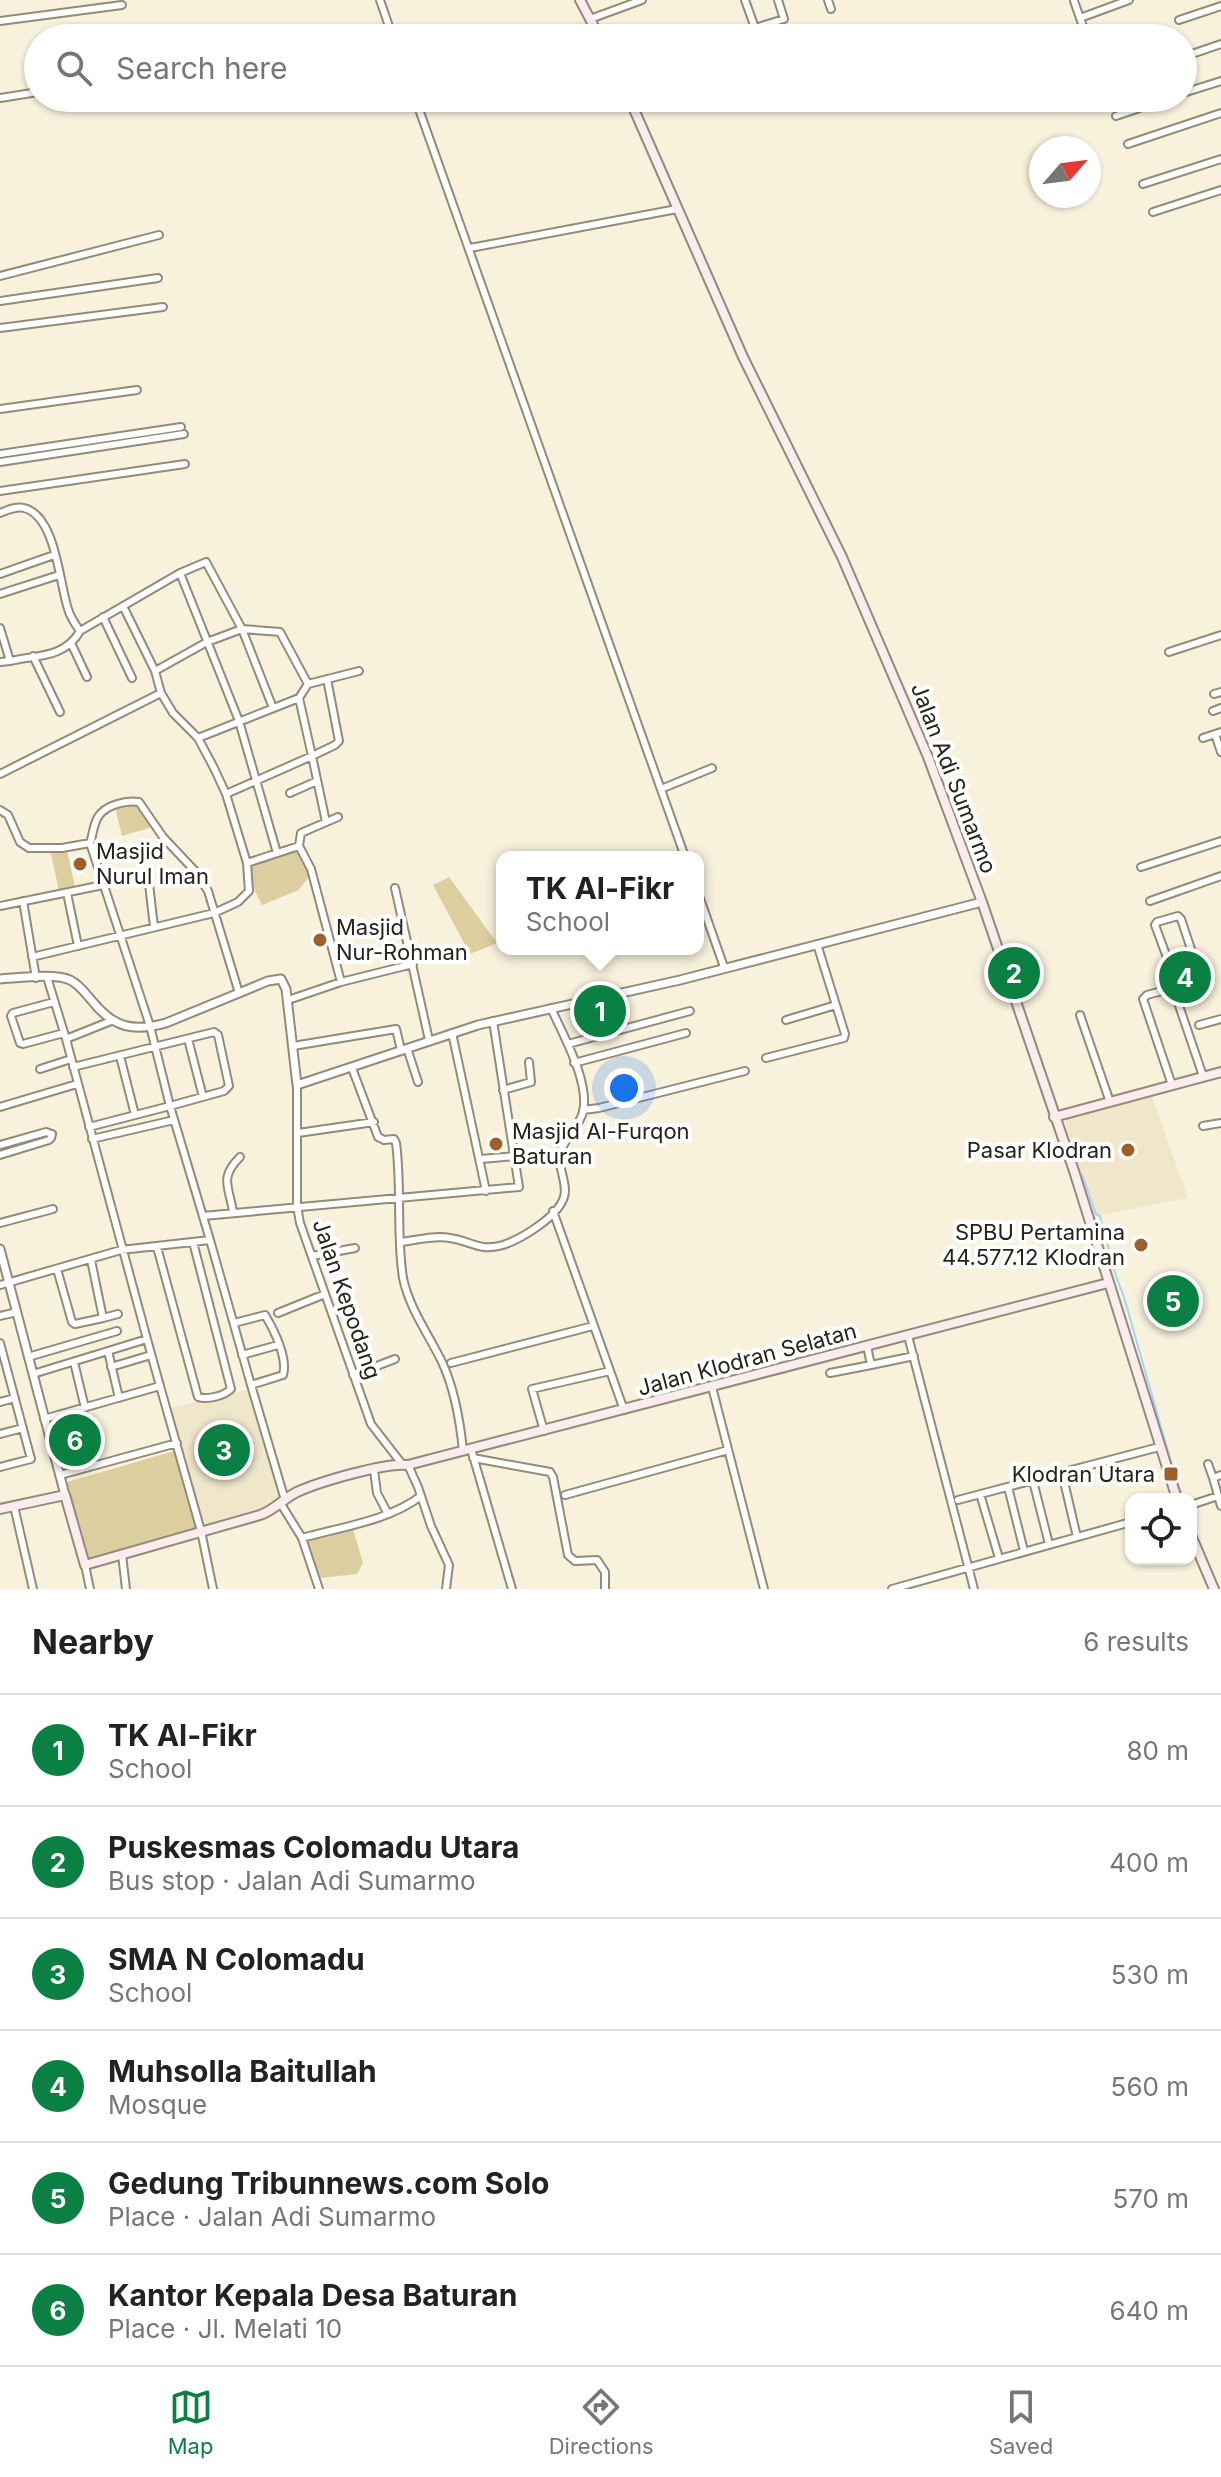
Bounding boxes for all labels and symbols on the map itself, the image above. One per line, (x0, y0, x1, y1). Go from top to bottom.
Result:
north arrow (1029, 136, 1101, 208)
street label: Jalan Adi Sumarmo (906, 679, 1002, 877)
place label: Masjid Nurul Iman (96, 838, 209, 889)
marker: Masjid Nurul Iman (71, 855, 89, 873)
place label: Masjid Nur-Rohman (336, 914, 468, 965)
marker: Masjid Nur-Rohman (311, 931, 329, 949)
pin: 2 (988, 943, 1040, 1003)
pin: 4 (1159, 947, 1211, 1007)
pin: 1 (574, 981, 626, 1041)
your location (604, 1068, 644, 1108)
place label: Masjid Al-Furqon Baturan (512, 1118, 690, 1169)
marker: Masjid Al-Furqon Baturan (487, 1135, 505, 1153)
place label: Pasar Klodran (967, 1137, 1112, 1163)
marker: Pasar Klodran (1119, 1141, 1137, 1159)
street label: Jalan Kepodang (307, 1216, 387, 1382)
place label: SPBU Pertamina 44.577.12 Klodran (942, 1219, 1125, 1270)
marker: SPBU Pertamina 44.577.12 Klodran (1132, 1236, 1150, 1254)
pin: 5 (1147, 1271, 1199, 1331)
street label: Jalan Klodran Selatan (635, 1317, 859, 1401)
pin: 6 (49, 1410, 101, 1470)
pin: 3 (198, 1420, 250, 1480)
place label: Klodran Utara (1012, 1461, 1155, 1487)
marker: Klodran Utara (1162, 1465, 1180, 1483)

